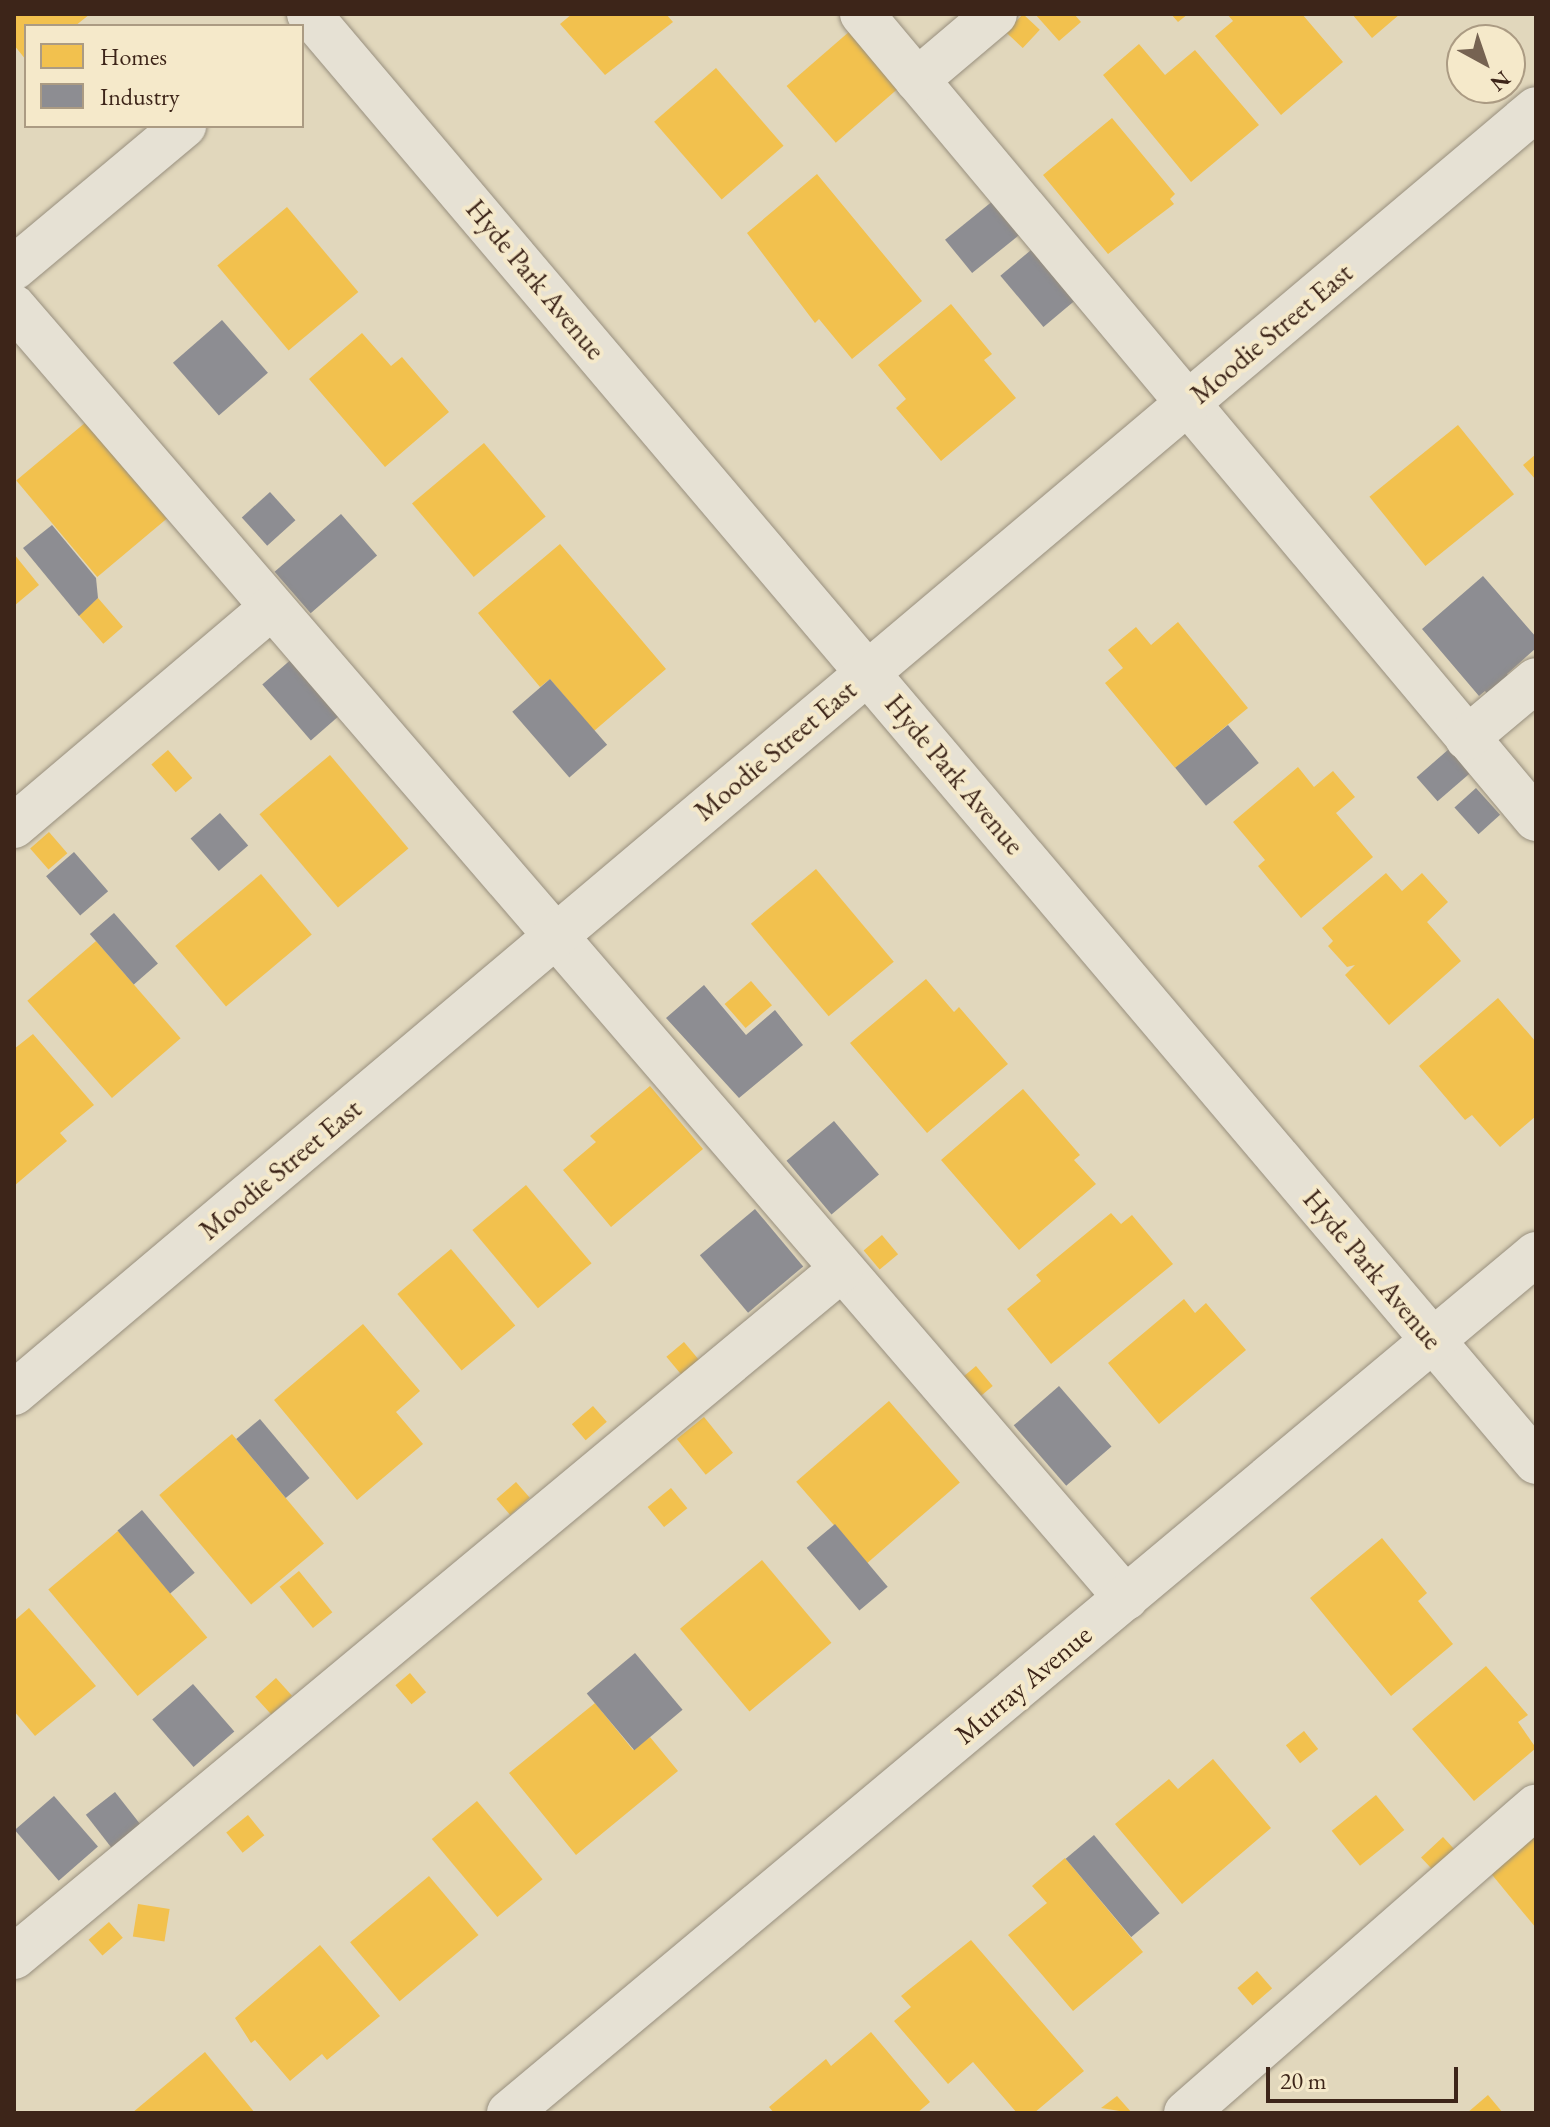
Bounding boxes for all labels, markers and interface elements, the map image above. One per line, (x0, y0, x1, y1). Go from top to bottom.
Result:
legend (24, 24, 304, 128)
north arrow (1446, 24, 1526, 104)
text: Homes (100, 41, 167, 72)
text: N (1484, 64, 1517, 98)
text: Industry (100, 81, 179, 112)
street label: Hyde Park Avenue (459, 192, 613, 366)
street label: Moodie Street East (1183, 255, 1359, 411)
street label: Moodie Street East (687, 672, 863, 828)
street label: Hyde Park Avenue (878, 687, 1032, 861)
street label: Moodie Street East (192, 1091, 368, 1247)
street label: Hyde Park Avenue (1296, 1182, 1450, 1356)
street label: Murray Avenue (948, 1617, 1098, 1751)
scale bar (1270, 2051, 1462, 2101)
text: 20 m (1280, 2065, 1327, 2096)

